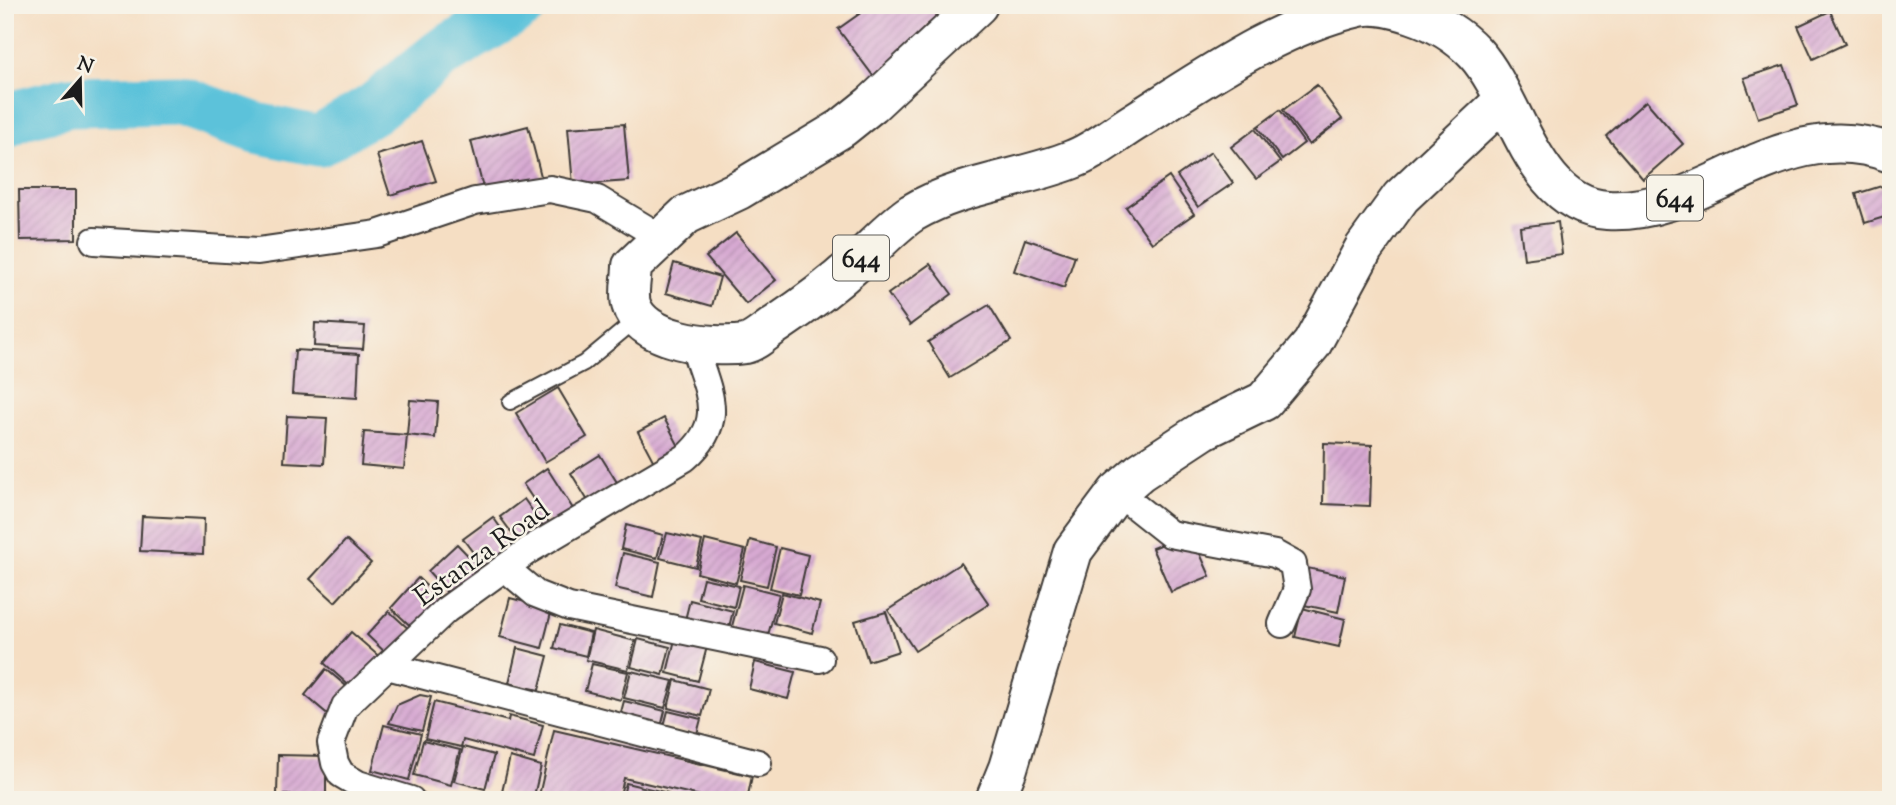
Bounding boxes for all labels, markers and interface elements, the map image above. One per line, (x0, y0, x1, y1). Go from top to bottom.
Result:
north arrow (46, 46, 116, 116)
text: N (73, 51, 97, 82)
road number: 644 (1647, 176, 1703, 220)
road number: 644 (833, 235, 889, 280)
street label: Estanza Road (407, 491, 559, 617)

